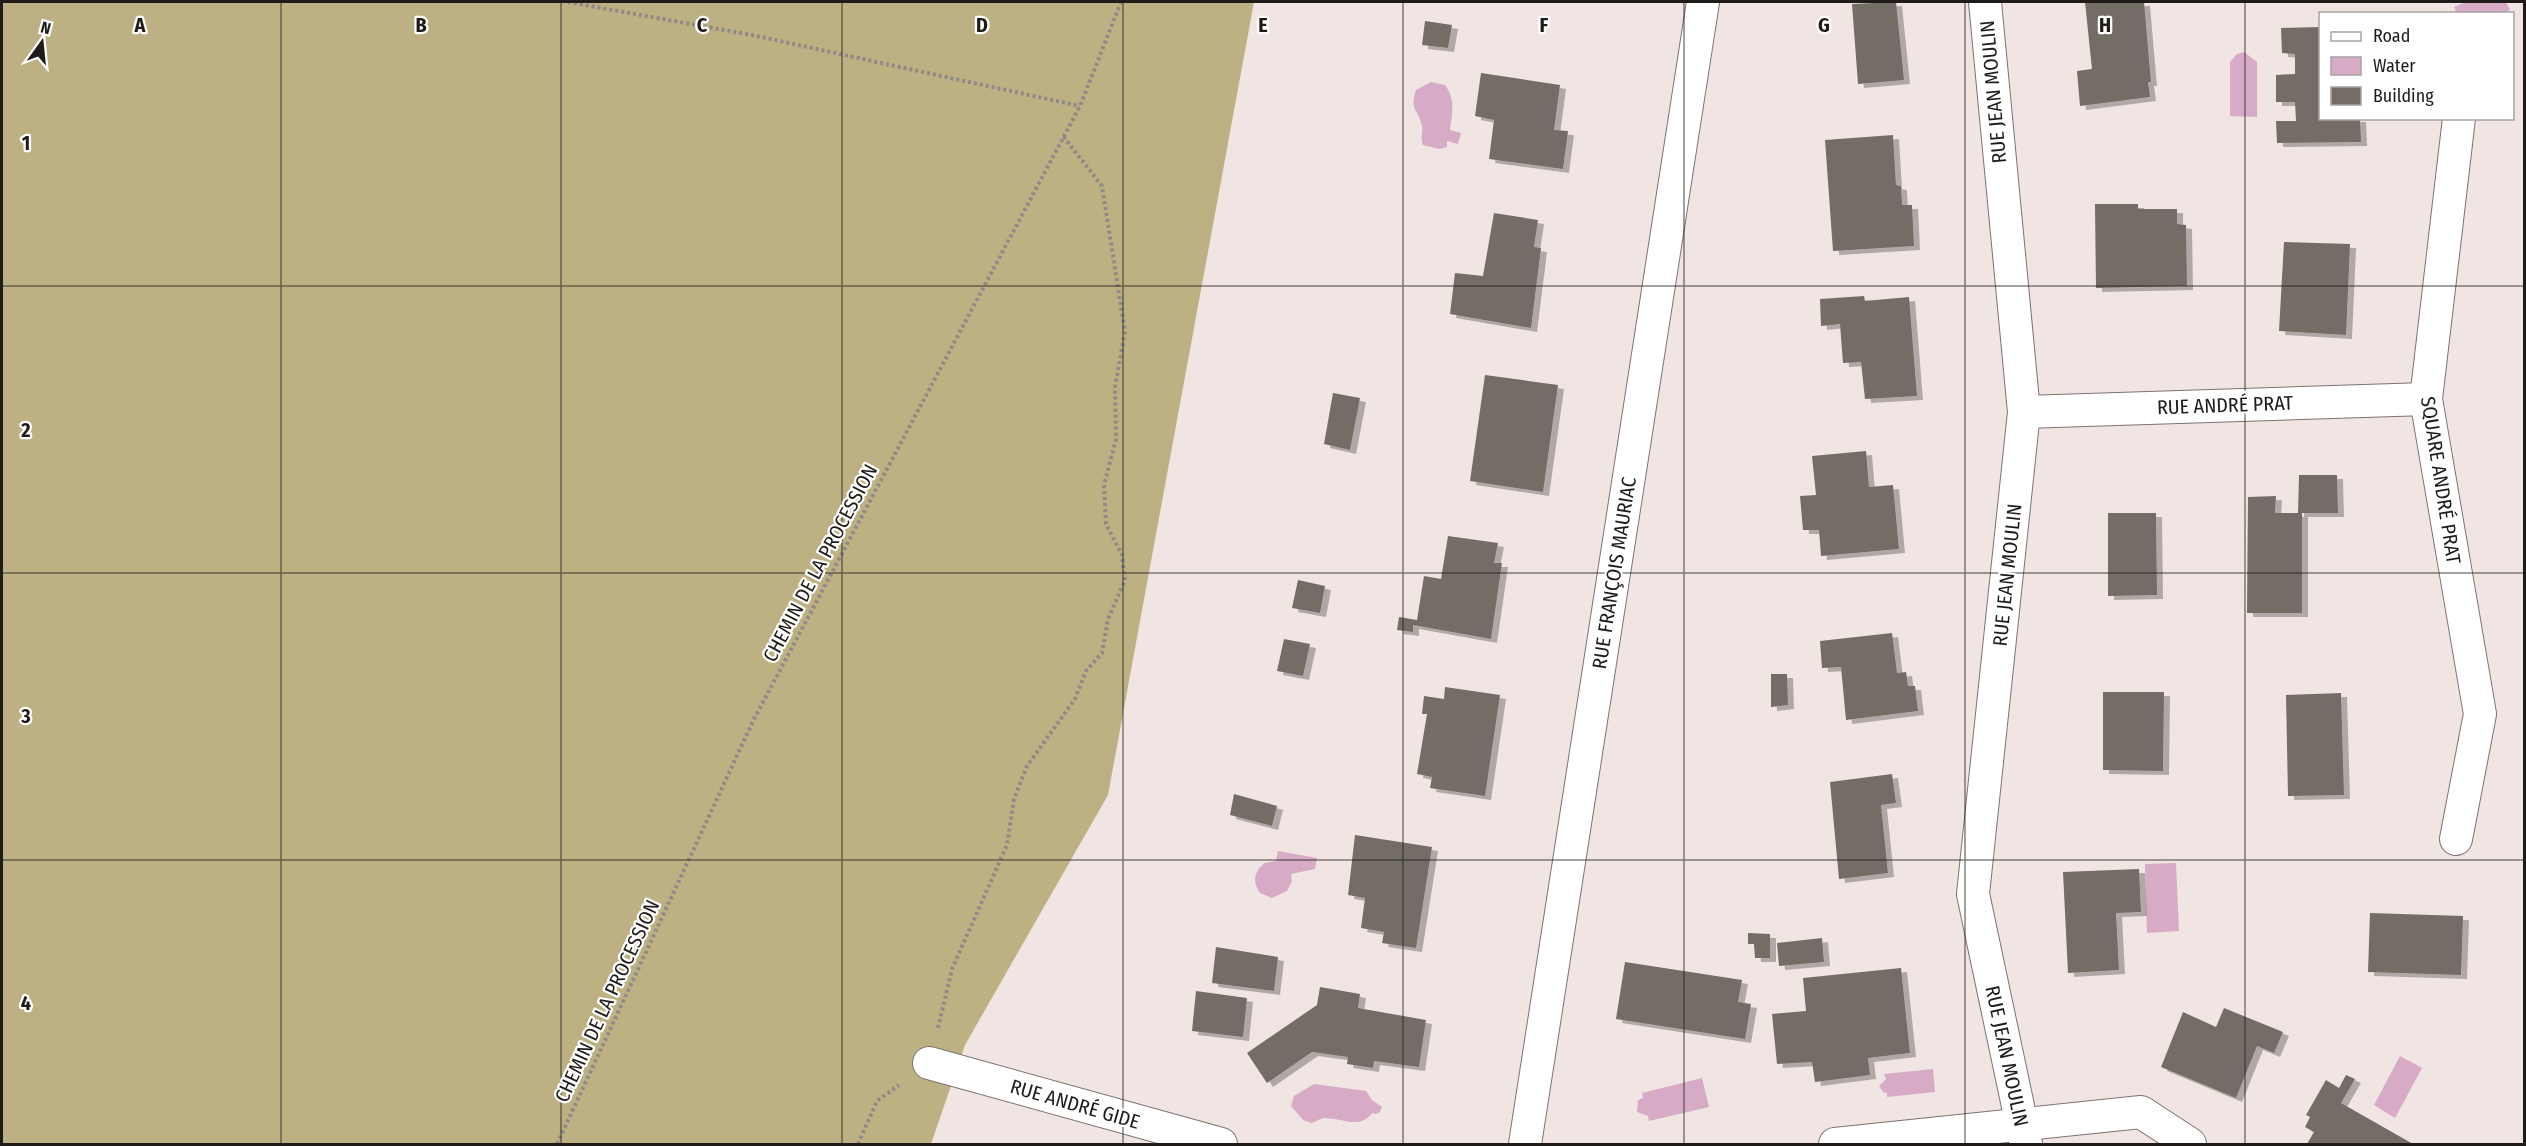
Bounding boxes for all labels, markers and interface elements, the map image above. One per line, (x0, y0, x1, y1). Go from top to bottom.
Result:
north arrow (12, 12, 72, 72)
legend (2319, 12, 2514, 120)
text: A (134, 13, 147, 37)
text: B (415, 13, 427, 37)
text: C (697, 13, 708, 37)
text: D (976, 13, 988, 37)
text: E (1258, 13, 1268, 37)
text: F (1540, 13, 1549, 37)
text: G (1818, 13, 1830, 37)
text: H (2099, 13, 2111, 37)
text: N (39, 18, 53, 38)
street label: RUE JEAN MOULIN (1975, 20, 2011, 164)
text: Road (2373, 25, 2410, 47)
text: Water (2373, 55, 2416, 77)
text: Building (2373, 85, 2434, 107)
text: 1 (22, 131, 30, 155)
street label: RUE ANDRÉ PRAT (2157, 391, 2294, 419)
street label: SQUARE ANDRÉ PRAT (2416, 395, 2466, 566)
text: 2 (20, 418, 31, 442)
street label: CHEMIN DE LA PROCESSION (758, 460, 882, 666)
street label: RUE FRANÇOIS MAURIAC (1587, 475, 1642, 671)
street label: RUE JEAN MOULIN (1988, 502, 2026, 648)
text: 3 (20, 704, 31, 728)
street label: CHEMIN DE LA PROCESSION (550, 896, 664, 1106)
street label: RUE JEAN MOULIN (1980, 983, 2034, 1129)
text: 4 (21, 991, 31, 1015)
street label: RUE ANDRÉ GIDE (1007, 1074, 1143, 1134)

